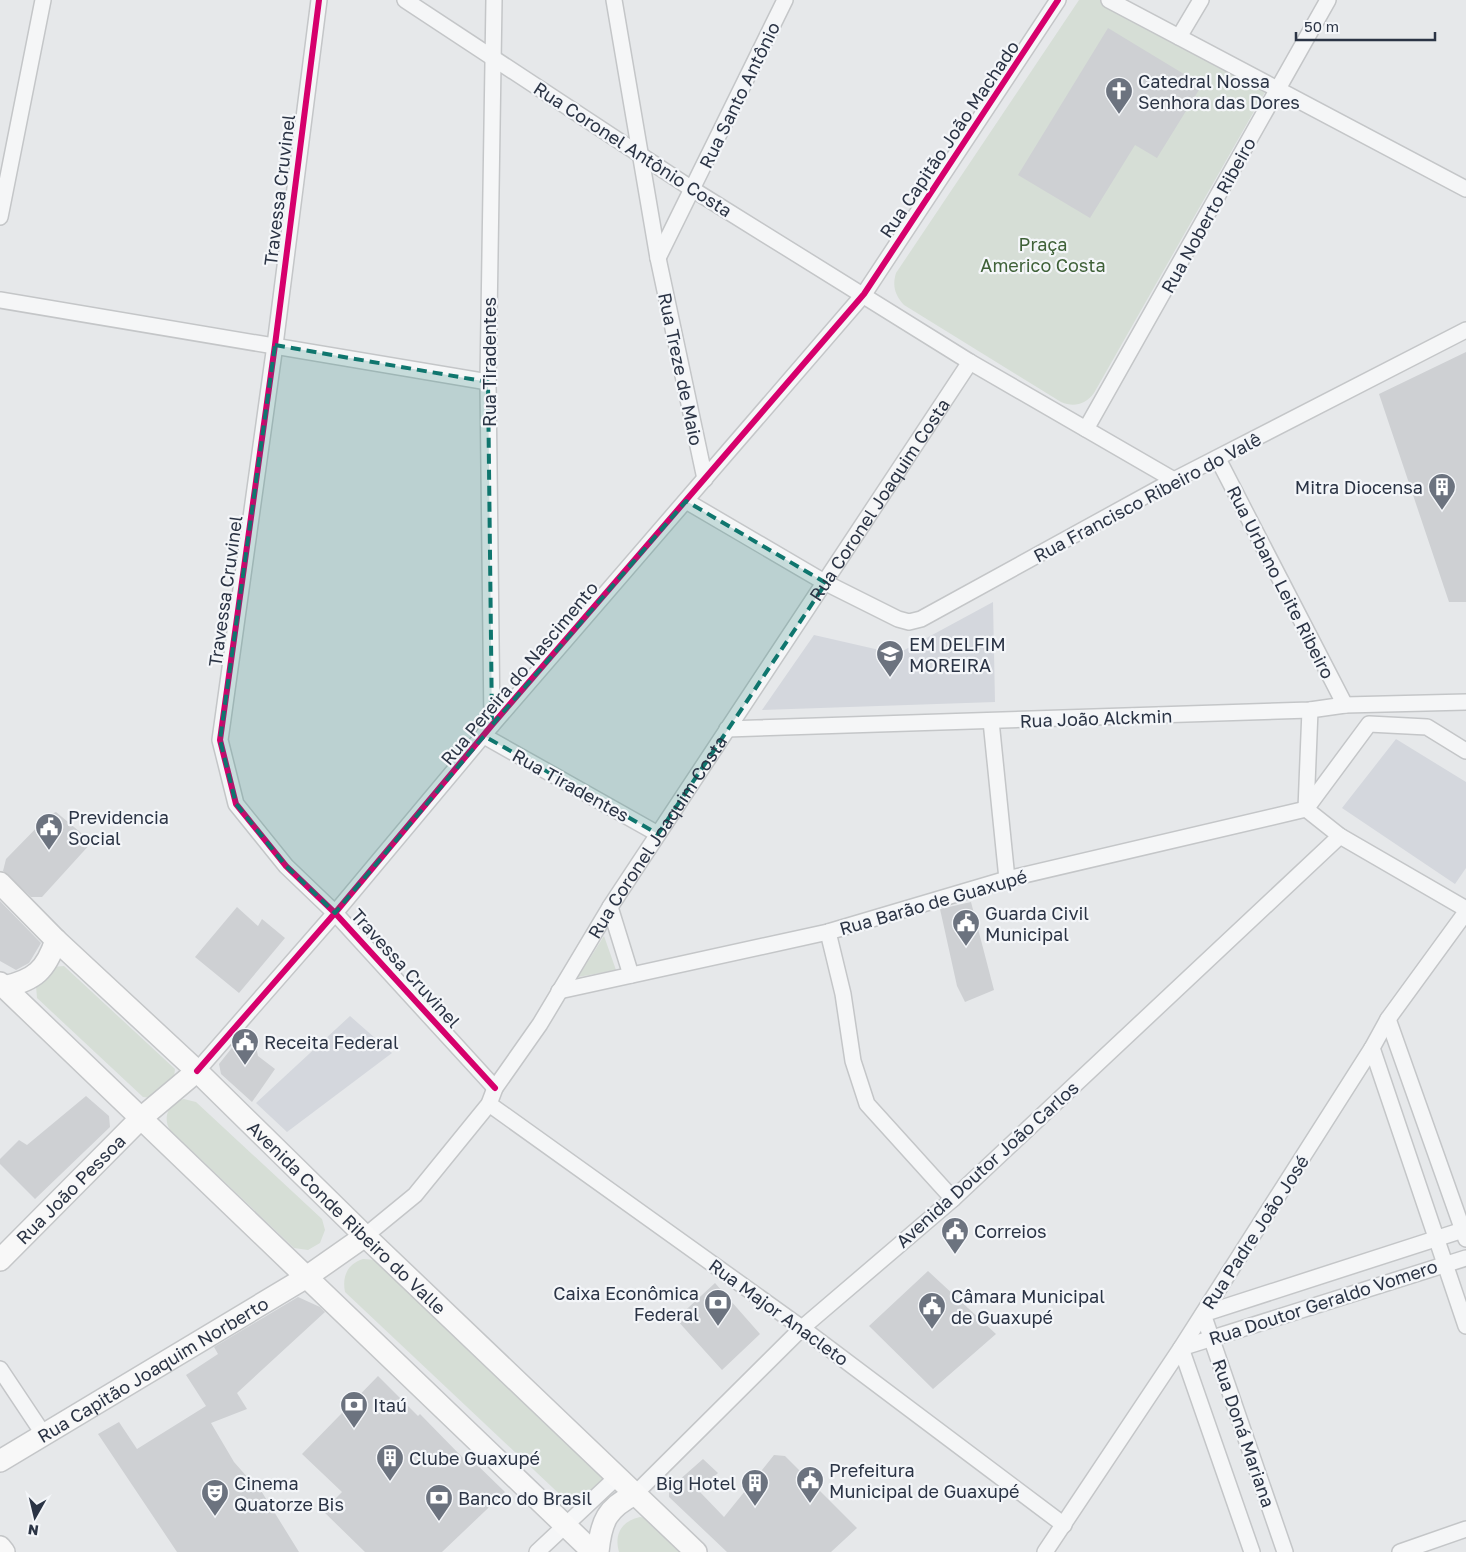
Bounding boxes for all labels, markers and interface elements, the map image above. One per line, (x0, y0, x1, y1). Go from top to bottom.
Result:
scale bar (1296, 10, 1435, 42)
text: 50 m (1304, 17, 1339, 35)
street label: Rua Santo Antônio (694, 18, 784, 172)
street label: Rua Capitão João Machado (875, 36, 1023, 242)
place label: Catedral Nossa Senhora das Dores (1138, 70, 1300, 113)
church icon: Catedral Nossa Senhora das Dores (1104, 76, 1134, 115)
street label: Rua Coronel Antônio Costa (530, 77, 736, 221)
street label: Travessa Cruvinel (259, 113, 299, 267)
street label: Rua Noberto Ribeiro (1156, 133, 1260, 297)
park label: Praça Americo Costa (980, 233, 1106, 276)
street label: Rua Treze de Maio (654, 291, 708, 447)
street label: Rua Tiradentes (478, 297, 500, 427)
street label: Rua Coronel Joaquim Costa (804, 394, 954, 605)
street label: Rua Francisco Ribeiro do Valê (1029, 428, 1265, 566)
building icon: Mitra Diocensa (1427, 472, 1457, 511)
place label: Mitra Diocensa (1295, 476, 1423, 498)
street label: Rua Urbano Leite Ribeiro (1223, 482, 1339, 682)
street label: Travessa Cruvinel (203, 514, 247, 668)
street label: Rua Pereira do Nascimento (436, 577, 602, 769)
place label: EM DELFIM MOREIRA (909, 633, 1006, 676)
school or university icon: EM DELFIM MOREIRA (875, 639, 905, 678)
street label: Rua João Alckmin (1019, 704, 1173, 732)
street label: Rua Coronel Joaquim Costa (583, 731, 731, 942)
street label: Rua Tiradentes (509, 744, 633, 826)
place label: Previdencia Social (68, 806, 169, 849)
public building icon: Previdencia Social (34, 812, 64, 851)
street label: Rua Barão de Guaxupé (837, 865, 1029, 939)
place label: Guarda Civil Municipal (985, 902, 1089, 945)
street label: Travessa Cruvinel (347, 904, 465, 1032)
public building icon: Guarda Civil Municipal (951, 908, 981, 947)
public building icon: Receita Federal (230, 1027, 260, 1066)
place label: Receita Federal (264, 1031, 399, 1053)
street label: Avenida Doutor João Carlos (891, 1076, 1083, 1252)
street label: Avenida Conde Ribeiro do Valle (243, 1116, 451, 1319)
street label: Rua João Pessoa (11, 1130, 130, 1249)
street label: Rua Padre João José (1197, 1151, 1313, 1313)
public building icon: Correios (940, 1216, 970, 1255)
place label: Correios (974, 1220, 1047, 1242)
street label: Rua Major Anacleto (705, 1254, 853, 1370)
street label: Rua Doutor Geraldo Vomero (1206, 1255, 1440, 1349)
place label: Caixa Econômica Federal (553, 1282, 699, 1325)
place label: Câmara Municipal de Guaxupé (951, 1285, 1105, 1328)
bank icon: Caixa Econômica Federal (703, 1288, 733, 1327)
public building icon: Câmara Municipal de Guaxupé (917, 1291, 947, 1330)
street label: Rua Capitão Joaquim Norberto (33, 1292, 272, 1447)
street label: Rua Doná Mariana (1208, 1356, 1280, 1510)
bank icon: Itaú (339, 1390, 369, 1429)
place label: Itaú (373, 1394, 407, 1416)
building icon: Clube Guaxupé (375, 1443, 405, 1482)
place label: Clube Guaxupé (409, 1447, 540, 1469)
place label: Prefeitura Municipal de Guaxupé (829, 1459, 1019, 1502)
public building icon: Prefeitura Municipal de Guaxupé (795, 1465, 825, 1504)
building icon: Big Hotel (740, 1468, 770, 1507)
place label: Cinema Quatorze Bis (234, 1472, 344, 1515)
place label: Big Hotel (656, 1472, 736, 1494)
theatre icon: Cinema Quatorze Bis (200, 1478, 230, 1517)
bank icon: Banco do Brasil (424, 1483, 454, 1522)
place label: Banco do Brasil (458, 1487, 592, 1509)
north arrow (10, 1492, 60, 1542)
text: N (27, 1521, 40, 1540)

